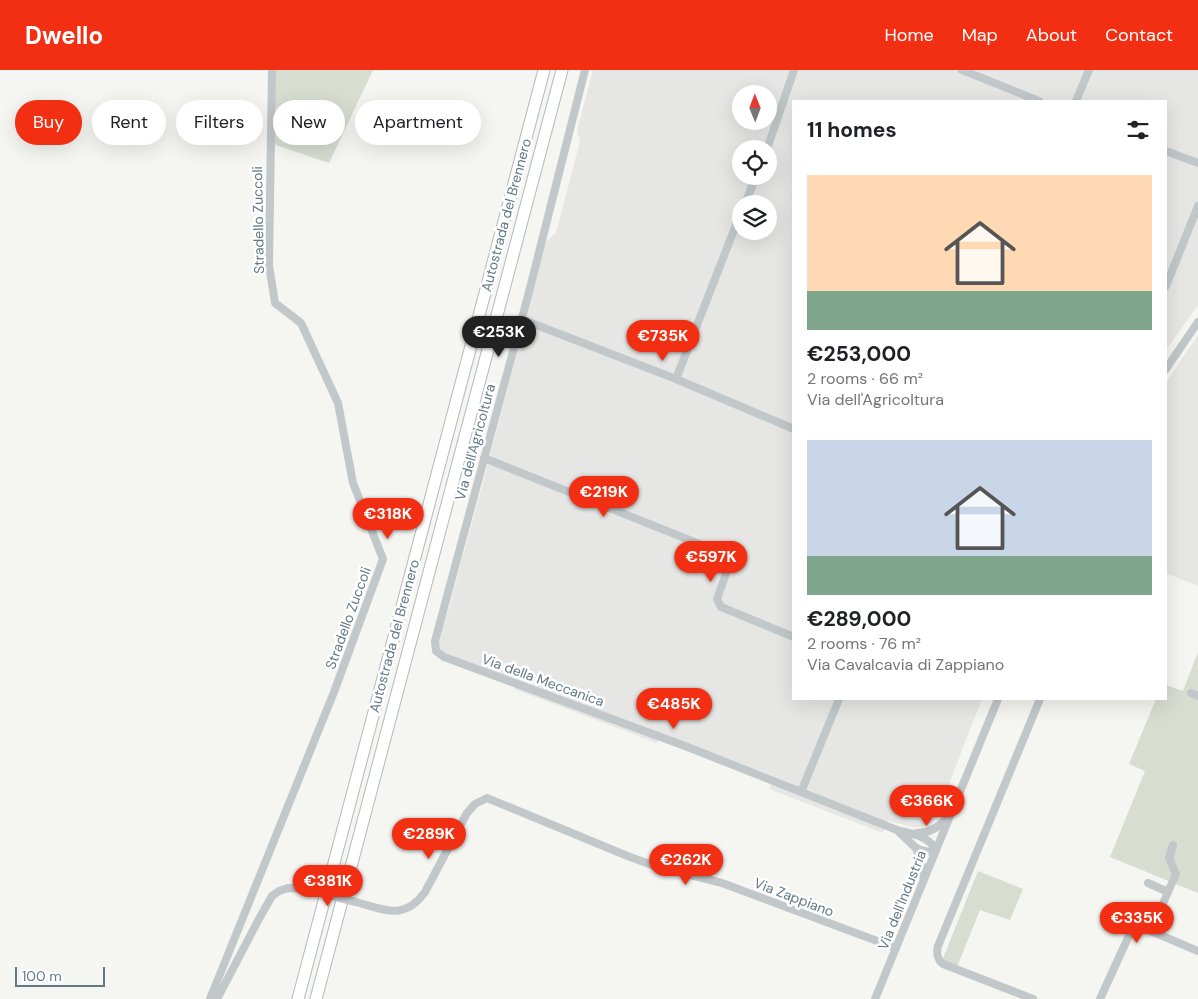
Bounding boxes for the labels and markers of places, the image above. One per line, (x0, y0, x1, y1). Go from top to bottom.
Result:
pin: €253K (464, 316, 534, 358)
pin: €735K (628, 320, 698, 362)
pin: €219K (569, 476, 639, 518)
pin: €318K (353, 498, 423, 540)
pin: €597K (676, 540, 746, 583)
pin: €485K (639, 688, 709, 730)
pin: €366K (892, 784, 962, 827)
pin: €289K (394, 818, 464, 860)
pin: €262K (651, 844, 721, 886)
pin: €381K (293, 864, 363, 907)
pin: €335K (1102, 902, 1172, 944)

